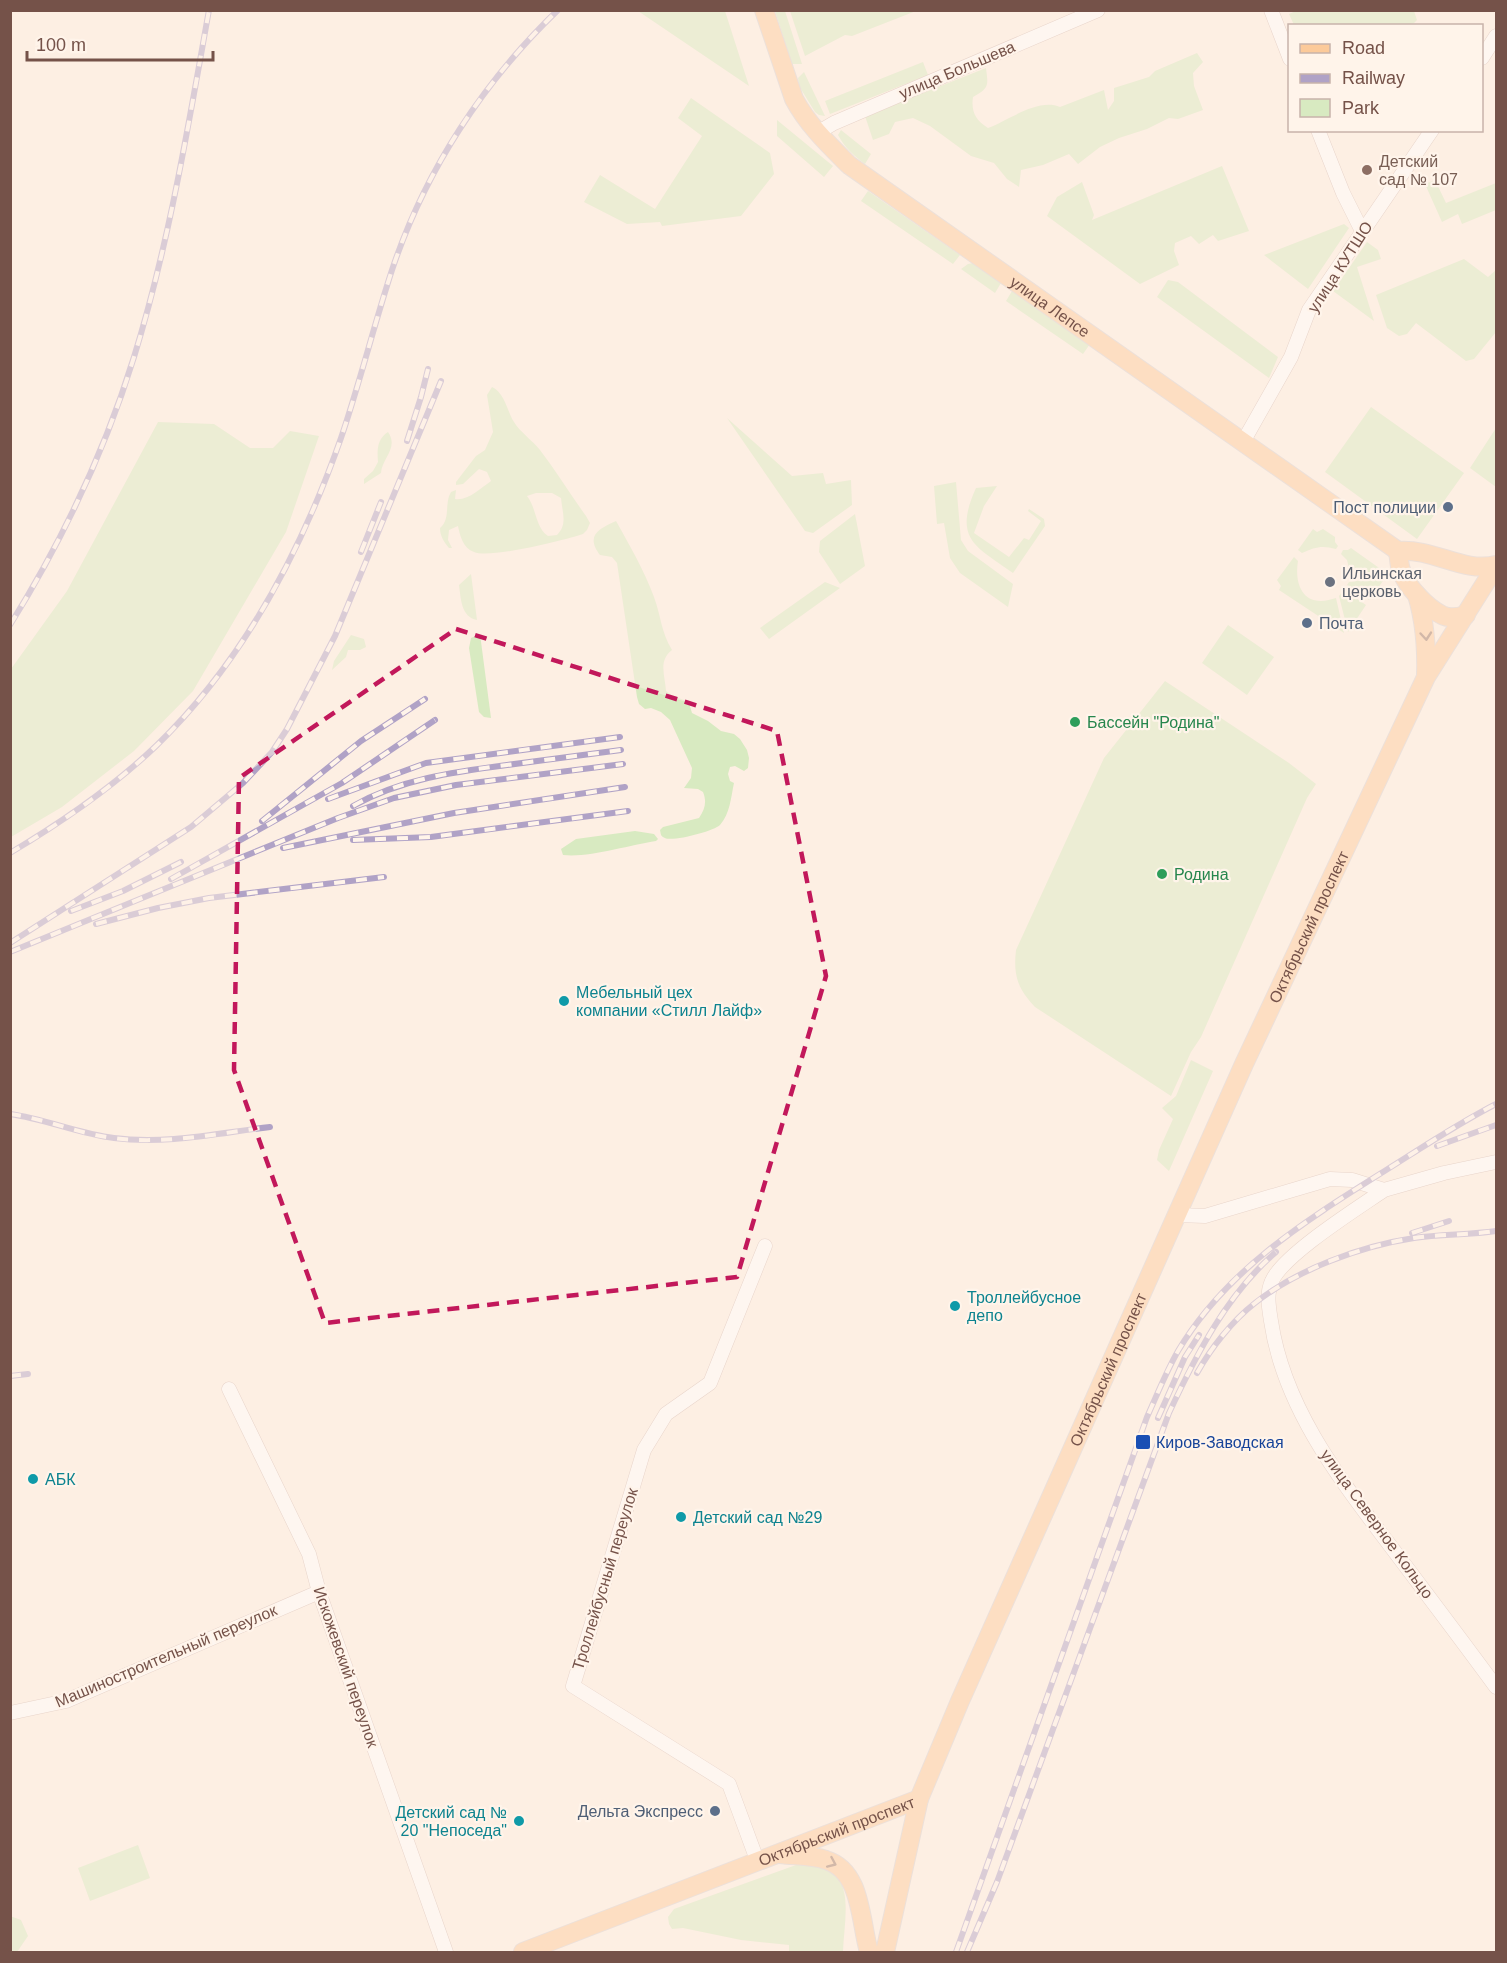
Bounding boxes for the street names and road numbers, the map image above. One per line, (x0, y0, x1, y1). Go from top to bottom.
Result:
street label: улица Большева (897, 38, 1018, 102)
street label: улица КУТШО (1304, 218, 1376, 316)
street label: улица Лепсе (1007, 273, 1093, 340)
street label: Октябрьский проспект (1266, 847, 1352, 1006)
street label: Октябрьский проспект (1066, 1290, 1150, 1449)
street label: улица Северное Кольцо (1317, 1446, 1437, 1602)
street label: Троллейбусный переулок (569, 1485, 641, 1672)
street label: Искожевский переулок (310, 1584, 382, 1751)
street label: Машиностроительный переулок (53, 1601, 280, 1711)
street label: Октябрьский проспект (756, 1793, 918, 1869)

